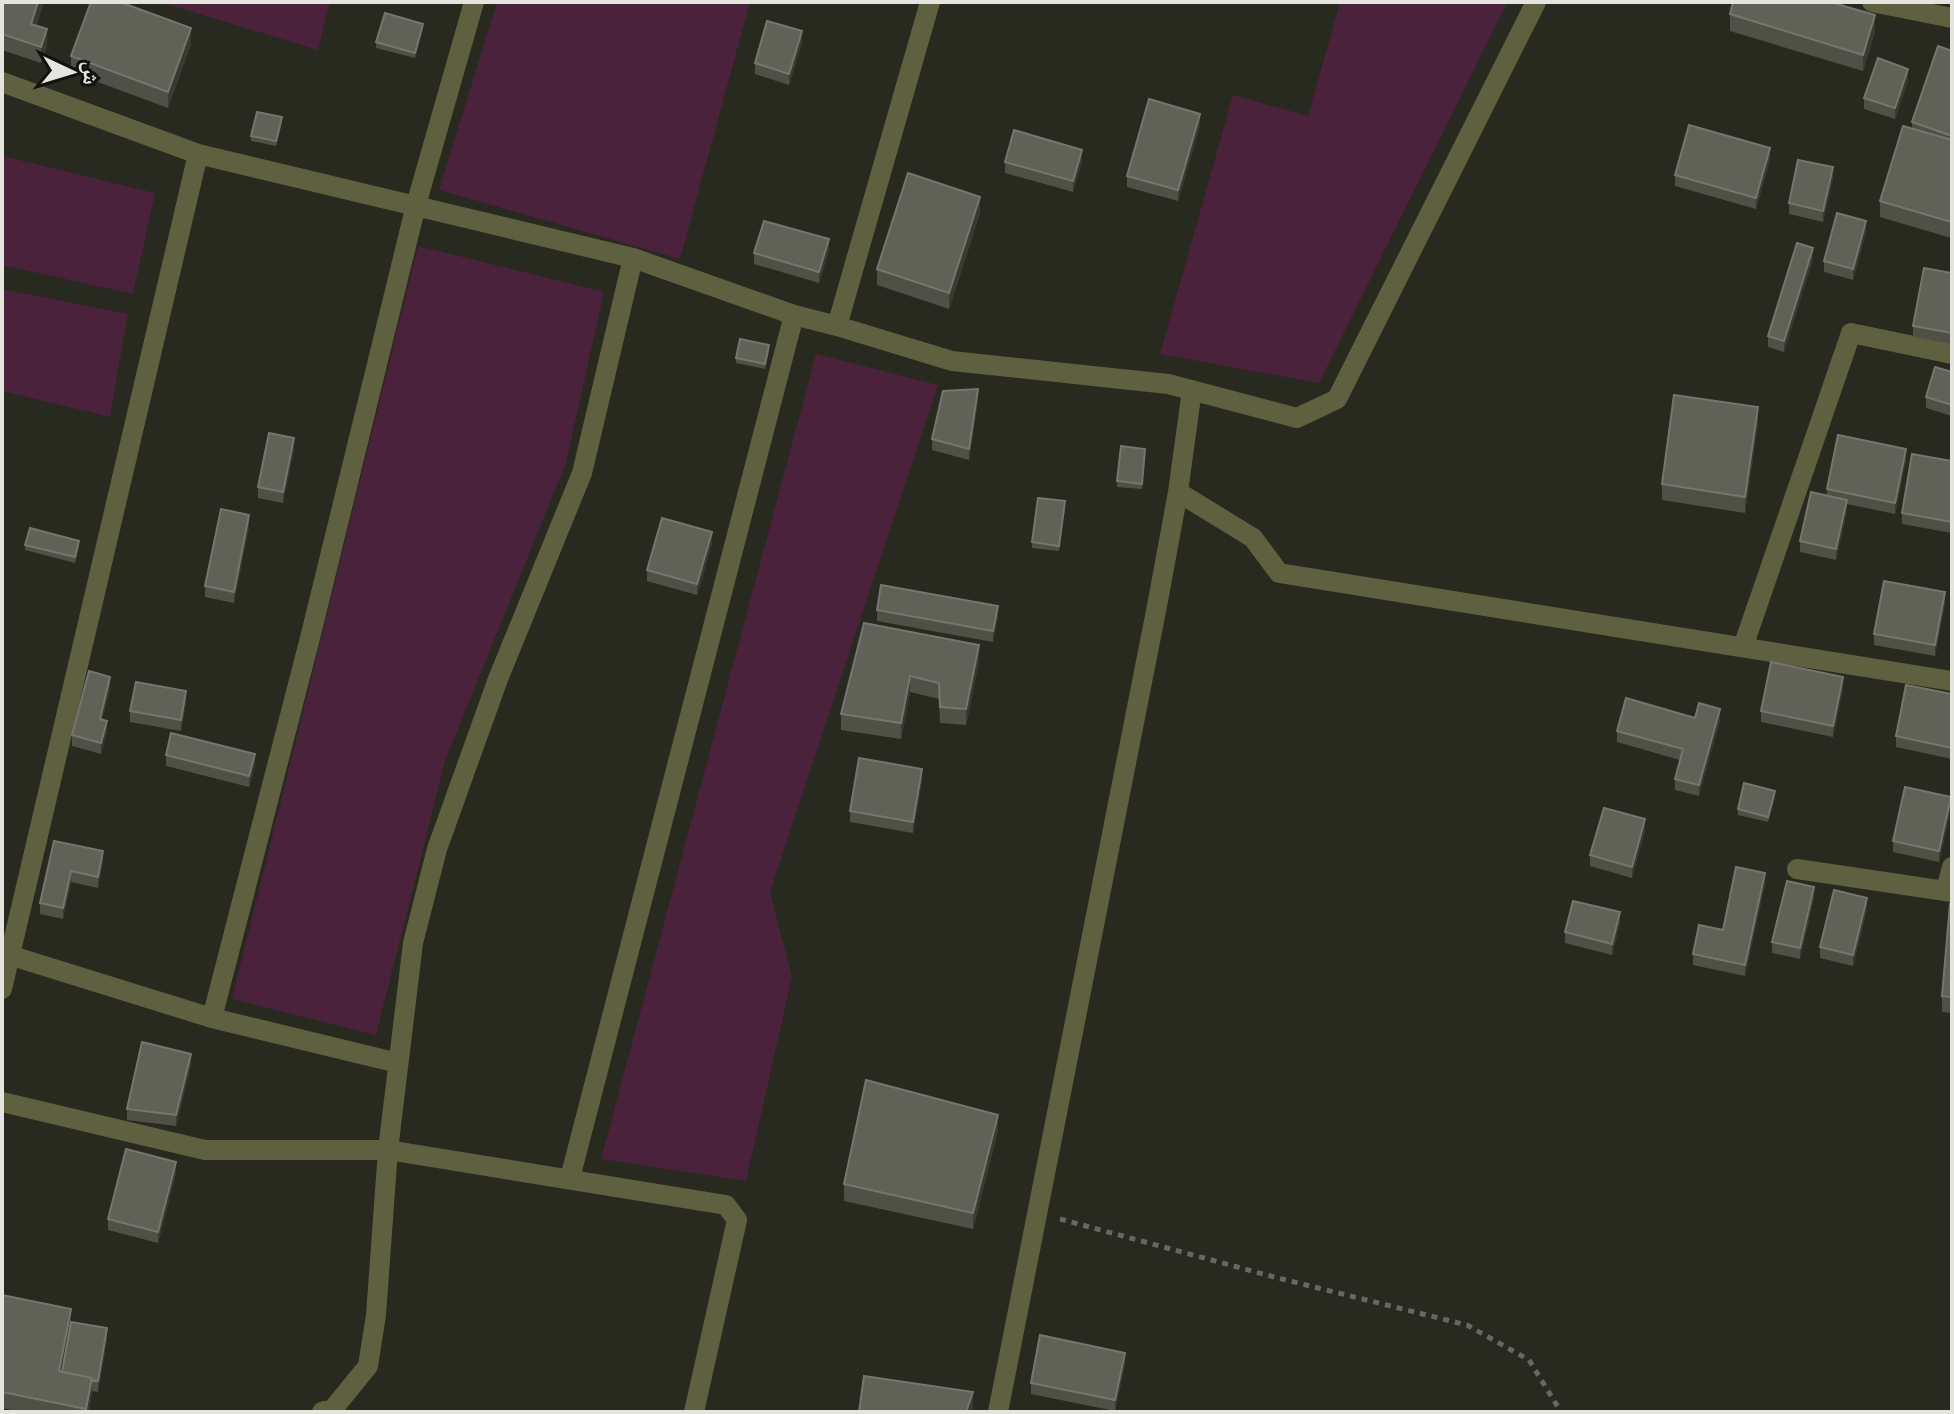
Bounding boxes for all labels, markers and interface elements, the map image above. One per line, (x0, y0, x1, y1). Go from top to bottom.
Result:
north arrow (32, 32, 112, 112)
text: ش (77, 61, 105, 86)

